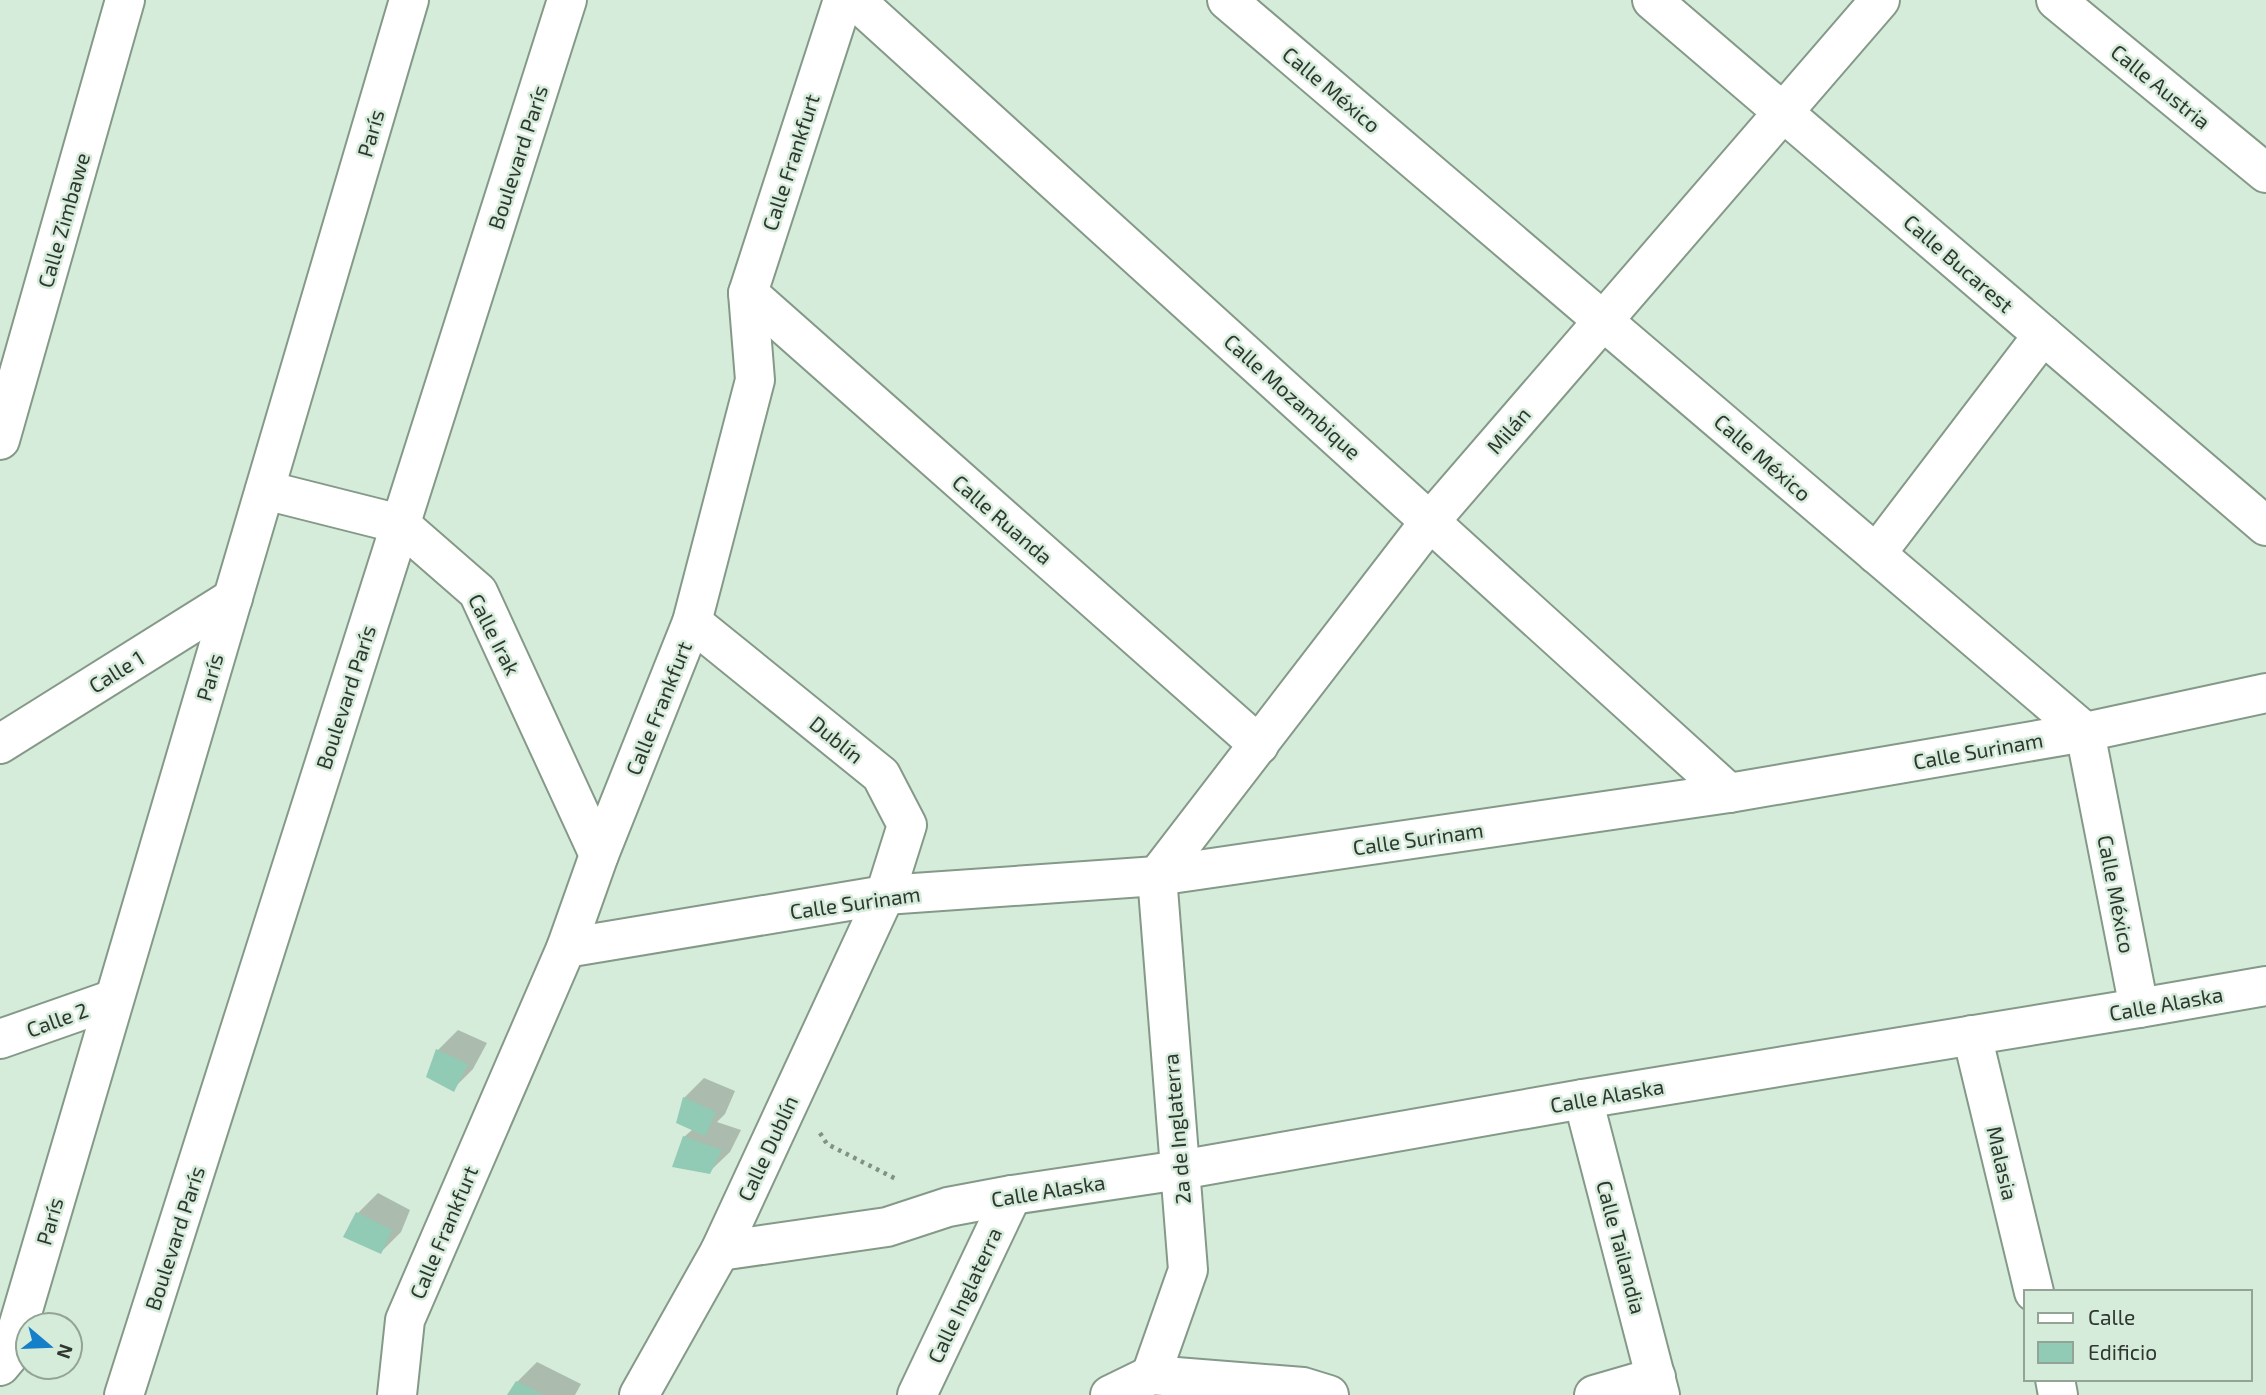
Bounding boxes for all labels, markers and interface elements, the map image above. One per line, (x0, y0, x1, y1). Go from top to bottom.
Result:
street label: Calle Austria (2106, 38, 2216, 134)
street label: Calle México (1278, 41, 1386, 137)
street label: Boulevard París (482, 82, 552, 232)
street label: Calle Frankfurt (756, 91, 824, 233)
street label: París (351, 106, 389, 160)
street label: Calle Zimbawe (32, 150, 94, 290)
street label: Calle Bucarest (1899, 209, 2019, 317)
street label: Calle Mozambique (1220, 328, 1366, 464)
street label: Milán (1481, 402, 1535, 458)
street label: Calle México (1710, 408, 1816, 506)
street label: Calle Ruanda (948, 469, 1058, 569)
street label: Calle Irak (464, 589, 526, 679)
street label: Boulevard París (310, 622, 380, 772)
street label: Calle Frankfurt (620, 637, 696, 779)
street label: Calle 1 (84, 644, 148, 698)
street label: París (190, 650, 228, 704)
street label: Dublín (805, 710, 869, 768)
street label: Calle Surinam (1911, 726, 2045, 774)
street label: Calle Surinam (1351, 816, 1485, 860)
street label: Calle México (2093, 833, 2141, 955)
street label: Calle Surinam (788, 880, 922, 924)
street label: Calle Alaska (2107, 981, 2225, 1025)
street label: Calle 2 (23, 996, 91, 1042)
street label: 2a de Inglaterra (1157, 1053, 1195, 1205)
street label: Calle Alaska (1548, 1073, 1666, 1117)
street label: Calle Dublín (732, 1091, 802, 1205)
street label: Malasia (1982, 1124, 2024, 1202)
street label: Calle Frankfurt (404, 1162, 482, 1302)
street label: Boulevard París (139, 1163, 209, 1313)
street label: Calle Alaska (989, 1169, 1107, 1211)
street label: Calle Tailandia (1592, 1178, 1652, 1316)
street label: París (30, 1194, 68, 1248)
street label: Calle Inglaterra (922, 1223, 1006, 1367)
legend (2024, 1290, 2252, 1381)
text: Calle (2088, 1304, 2135, 1329)
north arrow (14, 1311, 84, 1381)
text: Edificio (2088, 1339, 2157, 1364)
text: N (52, 1341, 79, 1362)

